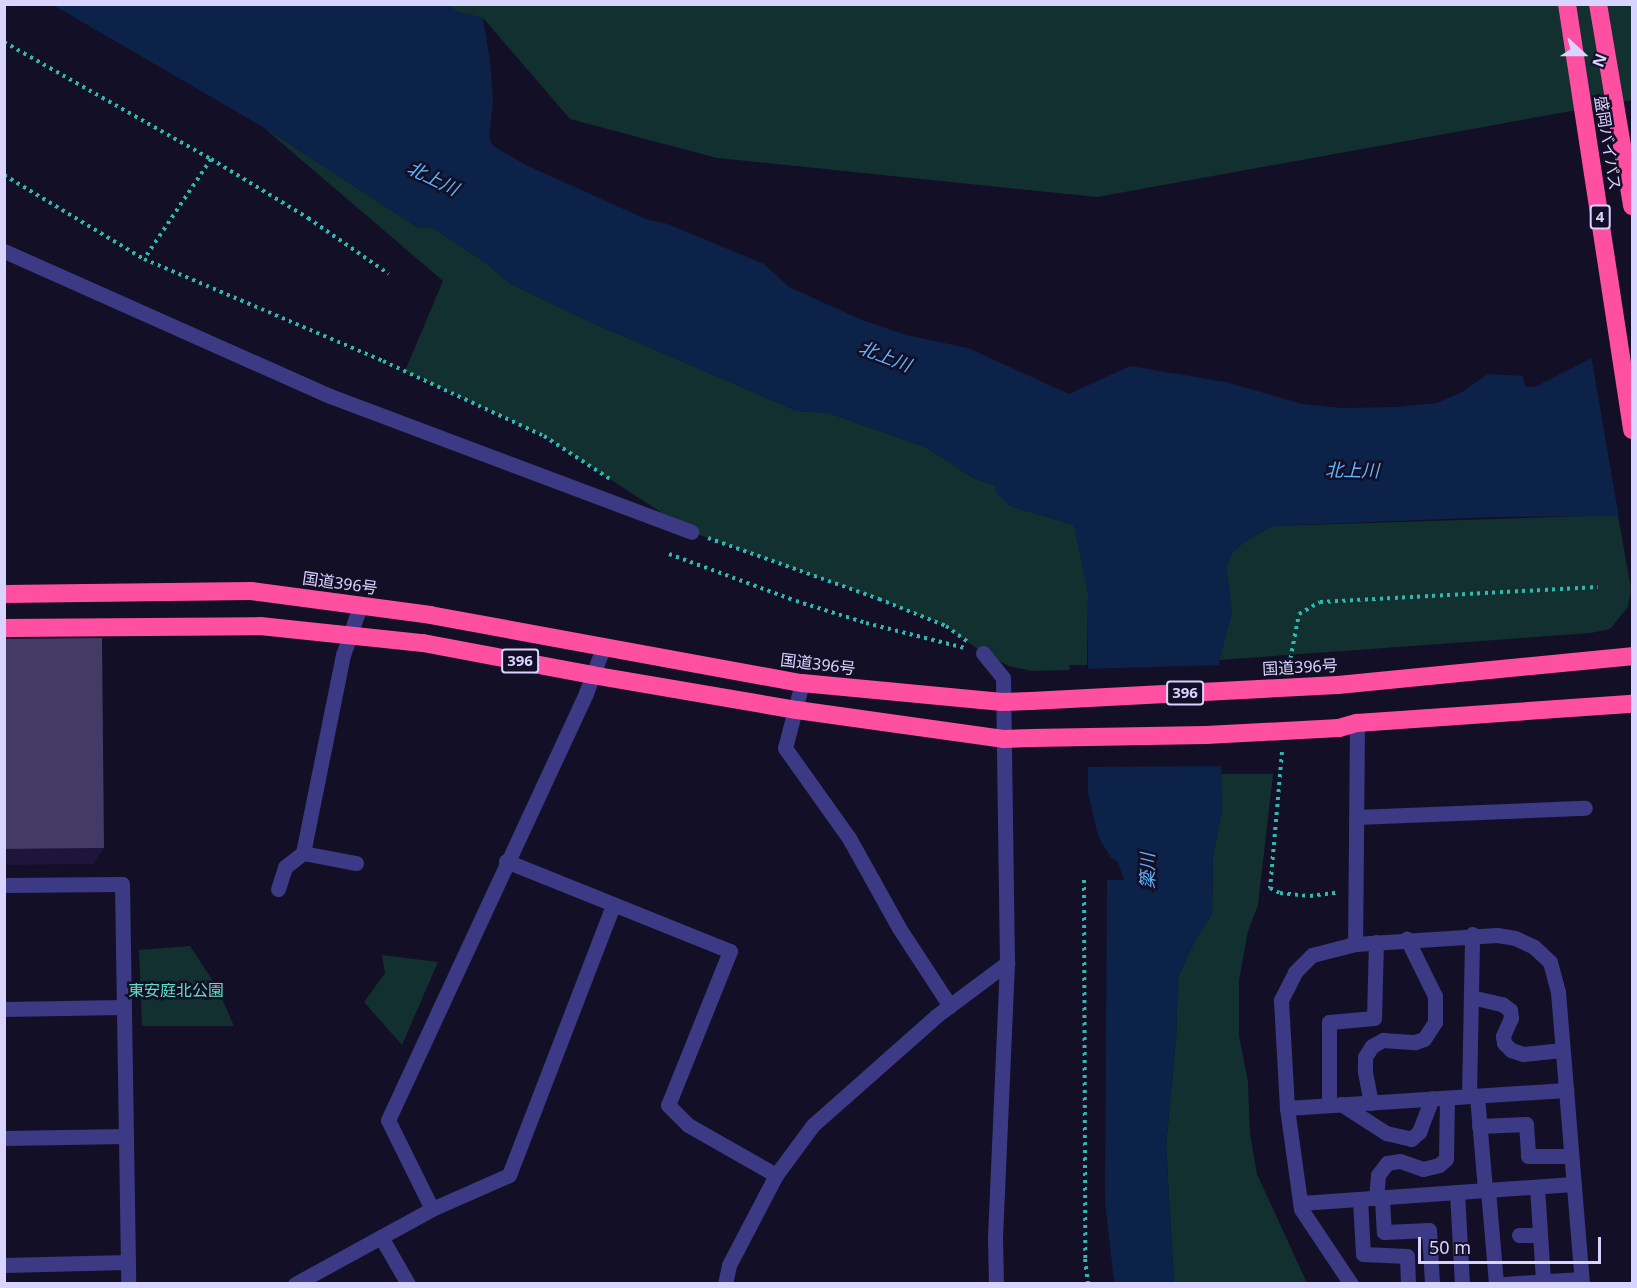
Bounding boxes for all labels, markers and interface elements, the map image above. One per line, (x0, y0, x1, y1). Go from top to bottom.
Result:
north arrow (1553, 24, 1613, 84)
text: N (1587, 50, 1612, 70)
street label: 盛岡バイパス (1591, 94, 1625, 192)
water label: 北上川 (404, 156, 462, 200)
road number: 4 (1590, 205, 1610, 229)
water label: 北上川 (856, 336, 914, 376)
water label: 北上川 (1325, 459, 1379, 481)
street label: 国道396号 (301, 568, 379, 598)
road number: 396 (500, 649, 540, 673)
street label: 国道396号 (779, 650, 857, 678)
street label: 国道396号 (1262, 655, 1338, 679)
road number: 396 (1166, 681, 1204, 705)
water label: 簗川 (1136, 853, 1158, 889)
park label: 東安庭北公園 (128, 980, 224, 1000)
scale bar (1421, 1225, 1604, 1263)
text: 50 m (1429, 1235, 1471, 1259)

